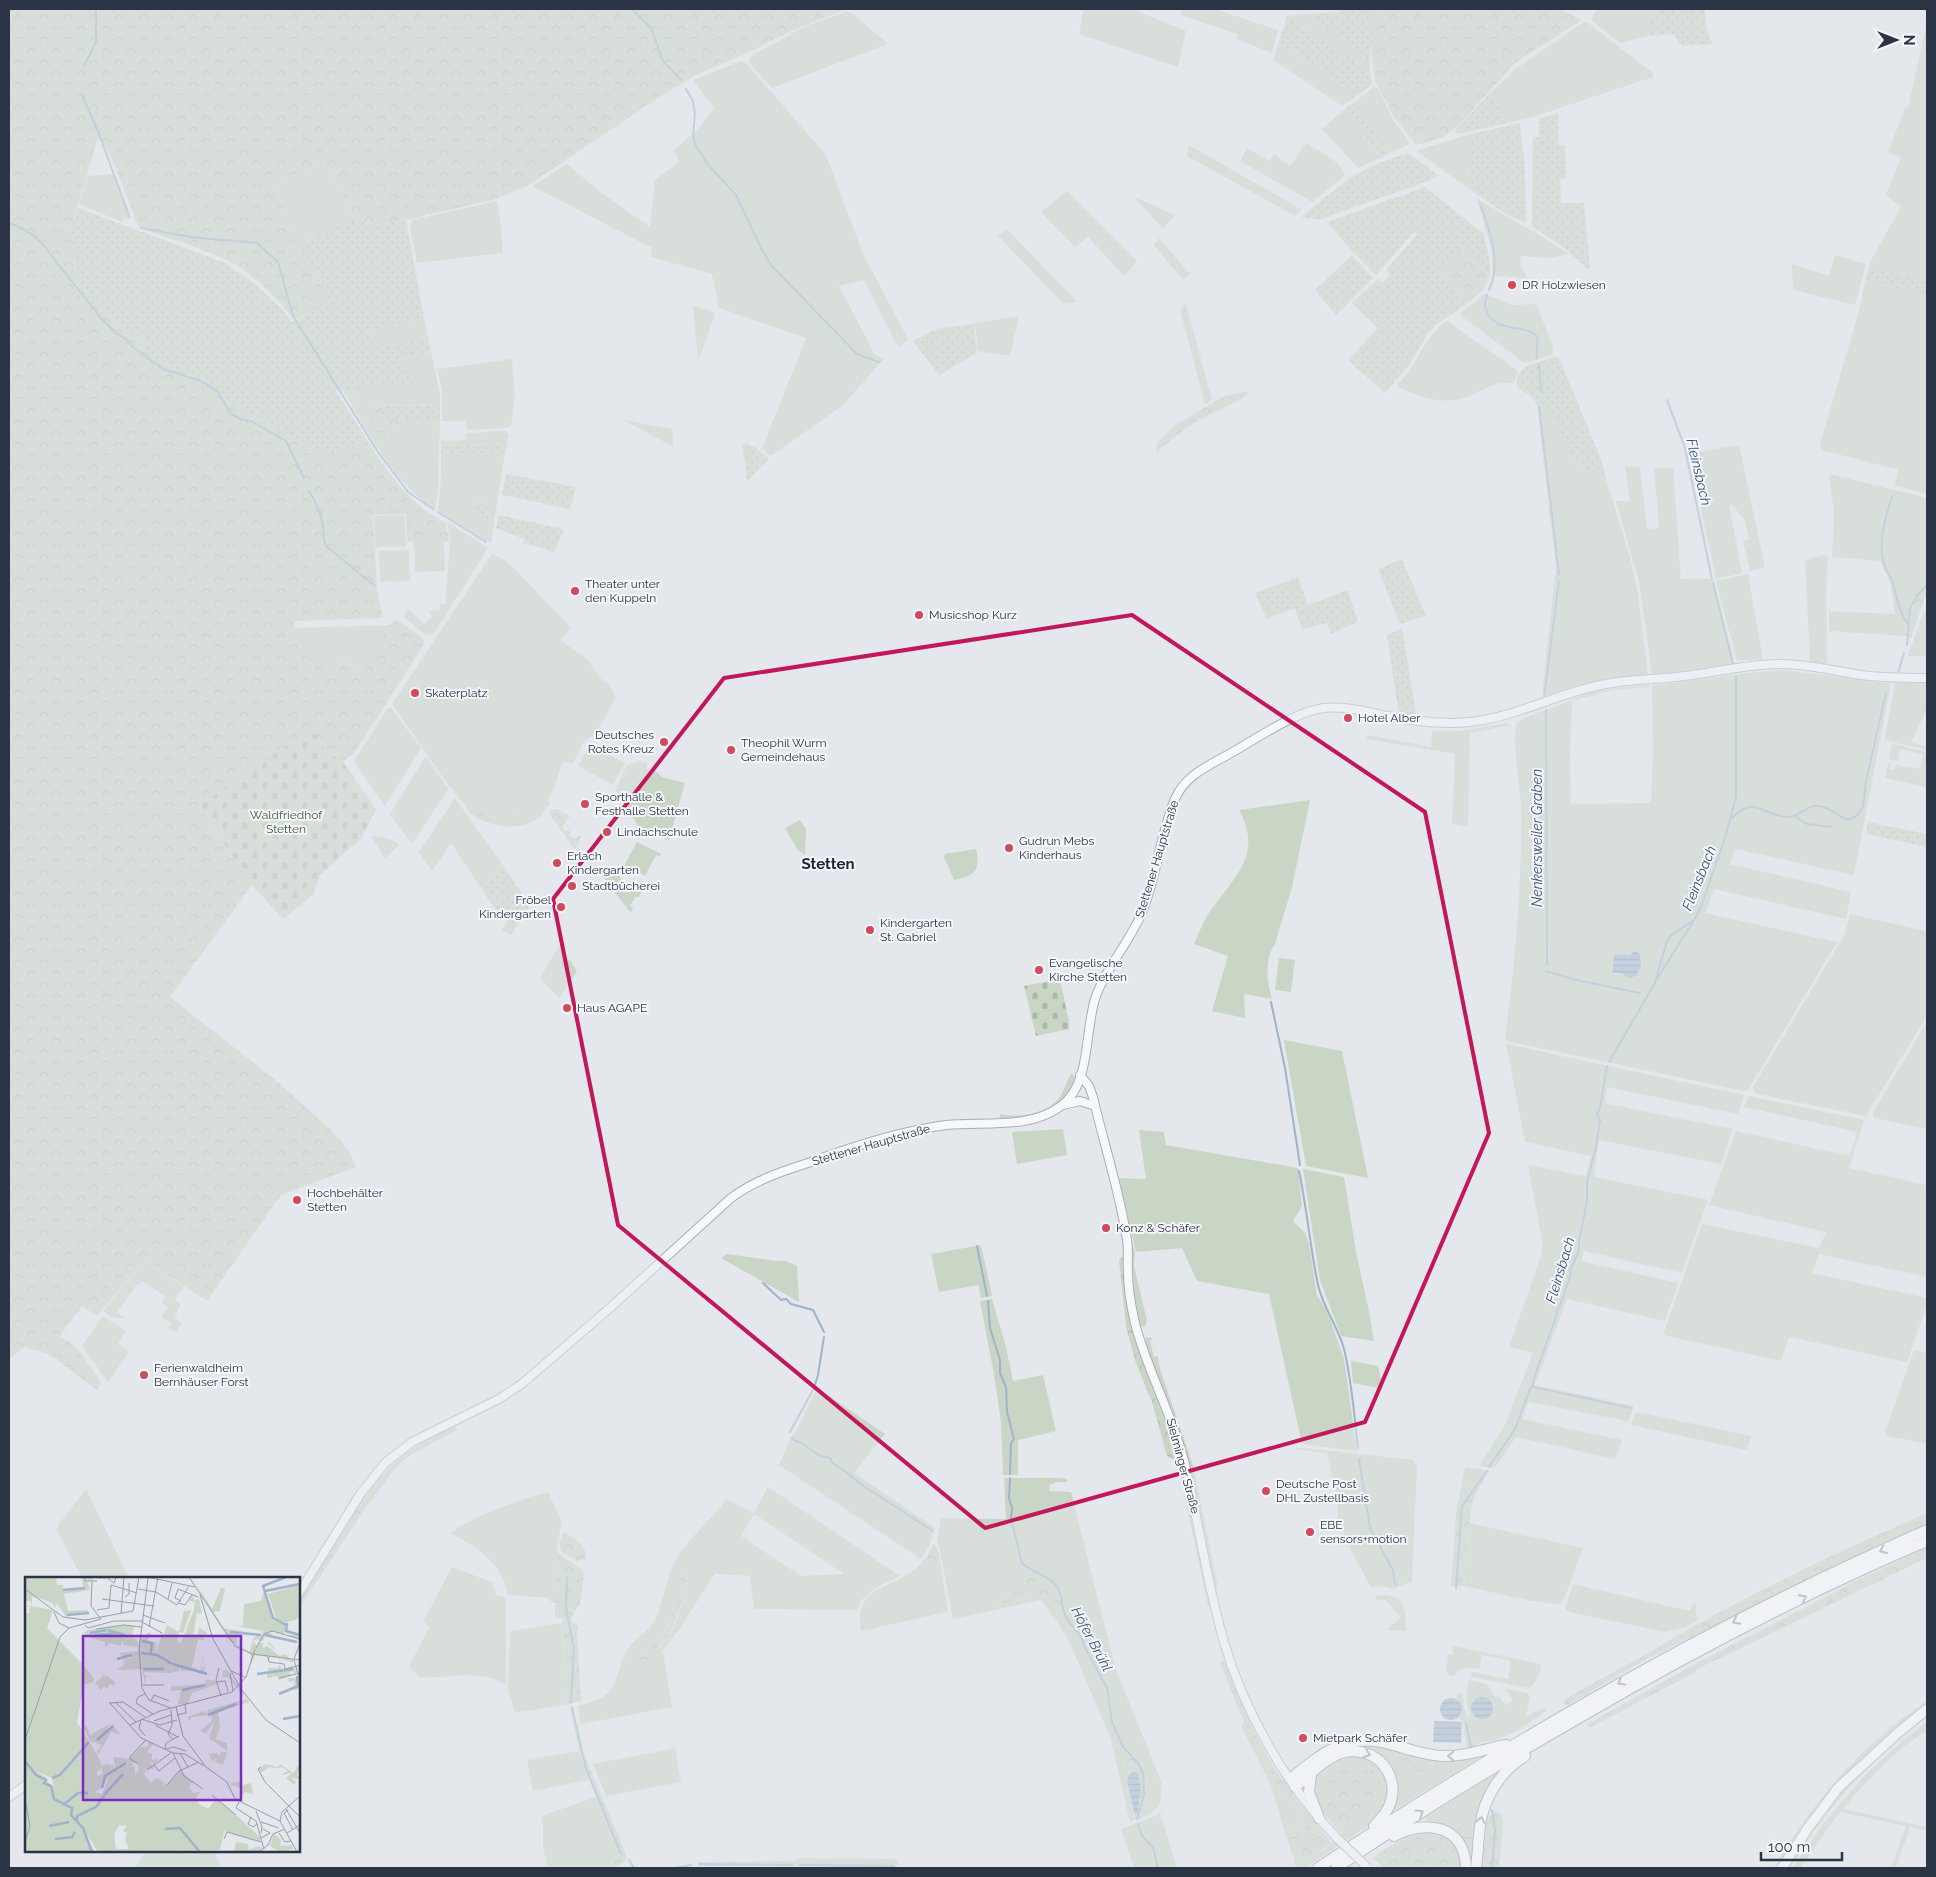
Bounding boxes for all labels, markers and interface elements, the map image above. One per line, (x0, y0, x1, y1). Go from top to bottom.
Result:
north arrow (1871, 15, 1921, 65)
text: N (1901, 35, 1917, 45)
place label: DR Holzwiesen (1522, 278, 1606, 292)
marker: DR Holzwiesen (1506, 279, 1518, 291)
water label: Fleinsbach (1684, 437, 1715, 507)
place label: Theater unter den Kuppeln (585, 577, 661, 605)
marker: Theater unter den Kuppeln (569, 585, 581, 597)
place label: Musicshop Kurz (929, 608, 1017, 622)
marker: Musicshop Kurz (913, 609, 925, 621)
place label: Skaterplatz (425, 686, 487, 700)
marker: Skaterplatz (409, 687, 421, 699)
place label: Hotel Alber (1358, 711, 1421, 725)
marker: Hotel Alber (1342, 712, 1354, 724)
place label: Deutsches Rotes Kreuz (588, 728, 654, 756)
marker: Deutsches Rotes Kreuz (658, 736, 670, 748)
place label: Theophil Wurm Gemeindehaus (741, 736, 827, 764)
marker: Theophil Wurm Gemeindehaus (725, 744, 737, 756)
water label: Nenkersweiler Graben (1529, 769, 1545, 907)
place label: Sporthalle & Festhalle Stetten (595, 790, 689, 818)
marker: Sporthalle & Festhalle Stetten (579, 798, 591, 810)
street label: Stettener Hauptstraße (1132, 799, 1182, 919)
park label: Waldfriedhof Stetten (250, 808, 323, 836)
place label: Lindachschule (617, 825, 698, 839)
marker: Lindachschule (601, 826, 613, 838)
place label: Gudrun Mebs Kinderhaus (1019, 834, 1094, 862)
marker: Gudrun Mebs Kinderhaus (1003, 842, 1015, 854)
water label: Fleinsbach (1679, 843, 1719, 913)
place label: Erlach Kindergarten (567, 849, 639, 877)
district label: Stetten (801, 855, 855, 873)
marker: Erlach Kindergarten (551, 857, 563, 869)
place label: Stadtbücherei (582, 879, 660, 893)
marker: Stadtbücherei (566, 880, 578, 892)
place label: Fröbel Kindergarten (479, 893, 552, 921)
marker: Fröbel Kindergarten (555, 901, 567, 913)
place label: Kindergarten St. Gabriel (880, 916, 952, 944)
marker: Kindergarten St. Gabriel (864, 924, 876, 936)
place label: Evangelische Kirche Stetten (1049, 956, 1127, 984)
marker: Evangelische Kirche Stetten (1033, 964, 1045, 976)
place label: Haus AGAPE (577, 1001, 647, 1015)
marker: Haus AGAPE (561, 1002, 573, 1014)
street label: Stettener Hauptstraße (810, 1121, 932, 1169)
place label: Hochbehälter Stetten (307, 1186, 384, 1214)
marker: Hochbehälter Stetten (291, 1194, 303, 1206)
place label: Konz & Schäfer (1116, 1221, 1201, 1235)
marker: Konz & Schäfer (1100, 1222, 1112, 1234)
water label: Fleinsbach (1542, 1235, 1578, 1305)
place label: Ferienwaldheim Bernhäuser Forst (154, 1361, 249, 1389)
marker: Ferienwaldheim Bernhäuser Forst (138, 1369, 150, 1381)
street label: Sielminger Straße (1164, 1417, 1202, 1515)
place label: Deutsche Post DHL Zustellbasis (1276, 1477, 1369, 1505)
marker: Deutsche Post DHL Zustellbasis (1260, 1485, 1272, 1497)
place label: EBE sensors+motion (1320, 1518, 1407, 1546)
marker: EBE sensors+motion (1304, 1526, 1316, 1538)
one-way arrow (1879, 1544, 1888, 1554)
inset map (25, 1577, 300, 1852)
one-way arrow (1798, 1594, 1807, 1604)
water label: Höfer Brühl (1068, 1604, 1116, 1674)
one-way arrow (1733, 1615, 1742, 1625)
one-way arrow (1618, 1676, 1627, 1686)
place label: Mietpark Schäfer (1313, 1731, 1408, 1745)
marker: Mietpark Schäfer (1297, 1732, 1309, 1744)
one-way arrow (1362, 1748, 1370, 1758)
one-way arrow (1447, 1751, 1454, 1761)
one-way arrow (1415, 1809, 1424, 1819)
one-way arrow (1476, 1815, 1486, 1824)
scale bar (1761, 1830, 1842, 1862)
text: 100 m (1768, 1838, 1810, 1856)

